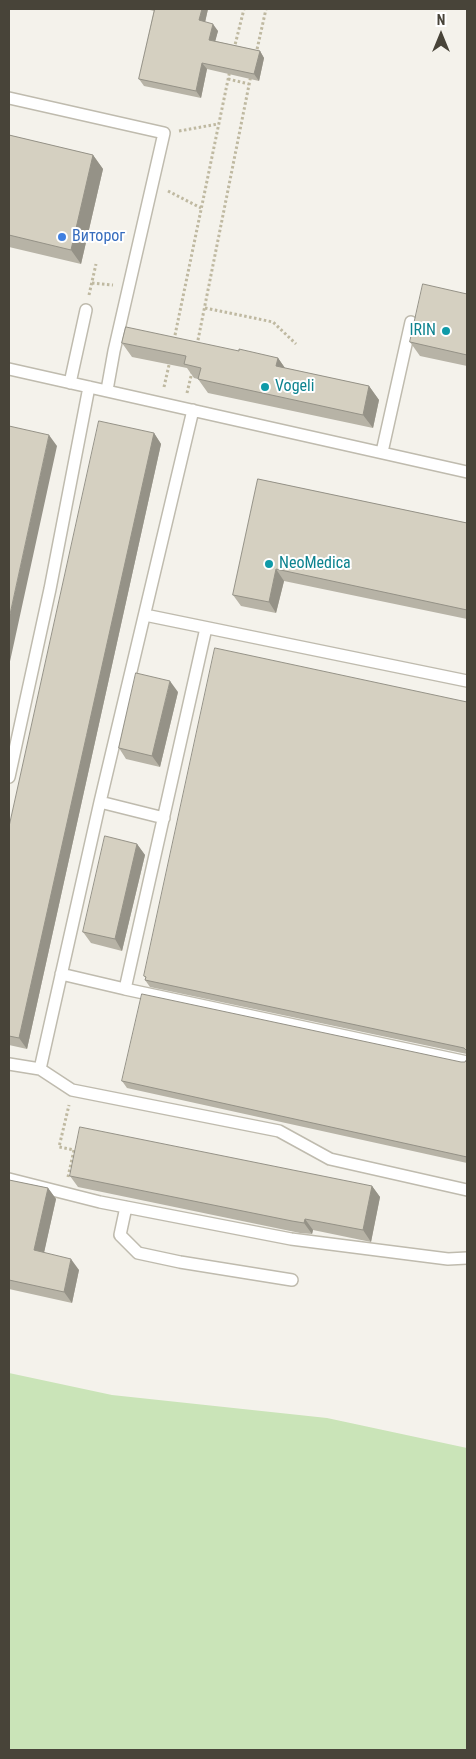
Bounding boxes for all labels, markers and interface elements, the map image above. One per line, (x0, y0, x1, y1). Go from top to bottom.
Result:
north arrow (416, 10, 466, 60)
text: N (437, 12, 445, 28)
place label: Виторог (72, 227, 125, 247)
marker: Виторог (56, 231, 68, 243)
place label: IRIN (410, 321, 436, 341)
marker: IRIN (440, 325, 452, 337)
place label: Vogeli (275, 377, 314, 397)
marker: Vogeli (259, 381, 271, 393)
place label: NeoMedica (279, 554, 351, 574)
marker: NeoMedica (263, 558, 275, 570)

